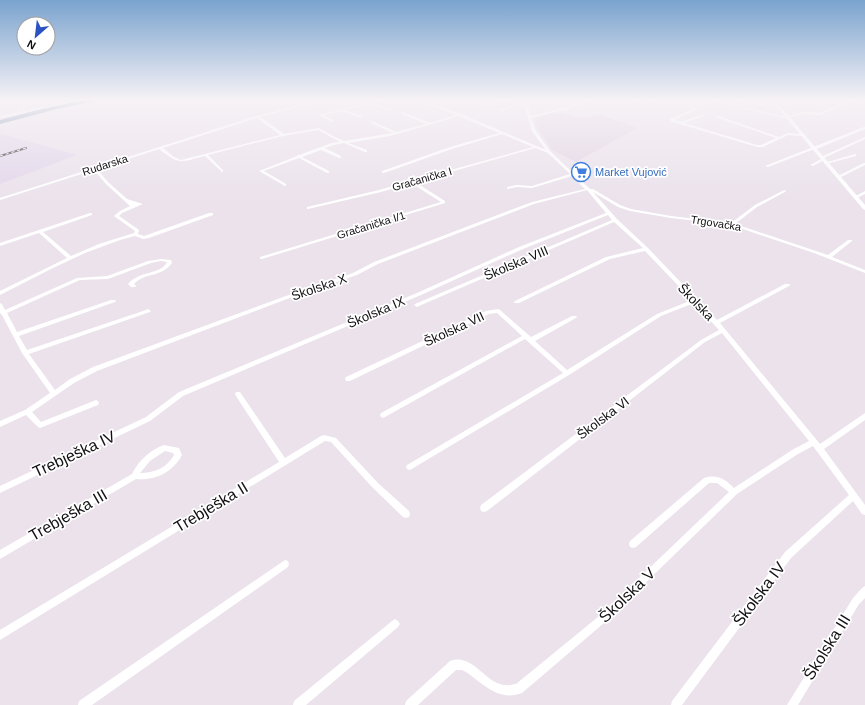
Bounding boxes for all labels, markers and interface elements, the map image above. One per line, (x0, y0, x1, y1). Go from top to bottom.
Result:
north arrow (16, 16, 56, 56)
text: N (25, 38, 38, 52)
street label: Rudarska (81, 152, 130, 178)
supermarket icon: Market Vujović (570, 161, 592, 183)
street label: Gračanička I (391, 165, 453, 193)
place label: Market Vujović (595, 166, 667, 178)
street label: Gračanička I/1 (335, 209, 407, 241)
street label: Trgovačka (690, 213, 743, 233)
street label: Školska VIII (481, 243, 551, 283)
street label: Školska X (289, 270, 349, 304)
street label: Školska (675, 280, 718, 324)
street label: Školska IX (345, 293, 407, 331)
street label: Školska VII (421, 308, 487, 350)
street label: Školska VI (574, 394, 632, 442)
street label: Trebješka IV (30, 427, 118, 481)
street label: Trebješka II (171, 478, 251, 536)
street label: Trebješka III (26, 486, 110, 544)
street label: Školska IV (729, 558, 789, 629)
street label: Školska V (595, 563, 659, 626)
street label: Školska III (799, 611, 854, 683)

